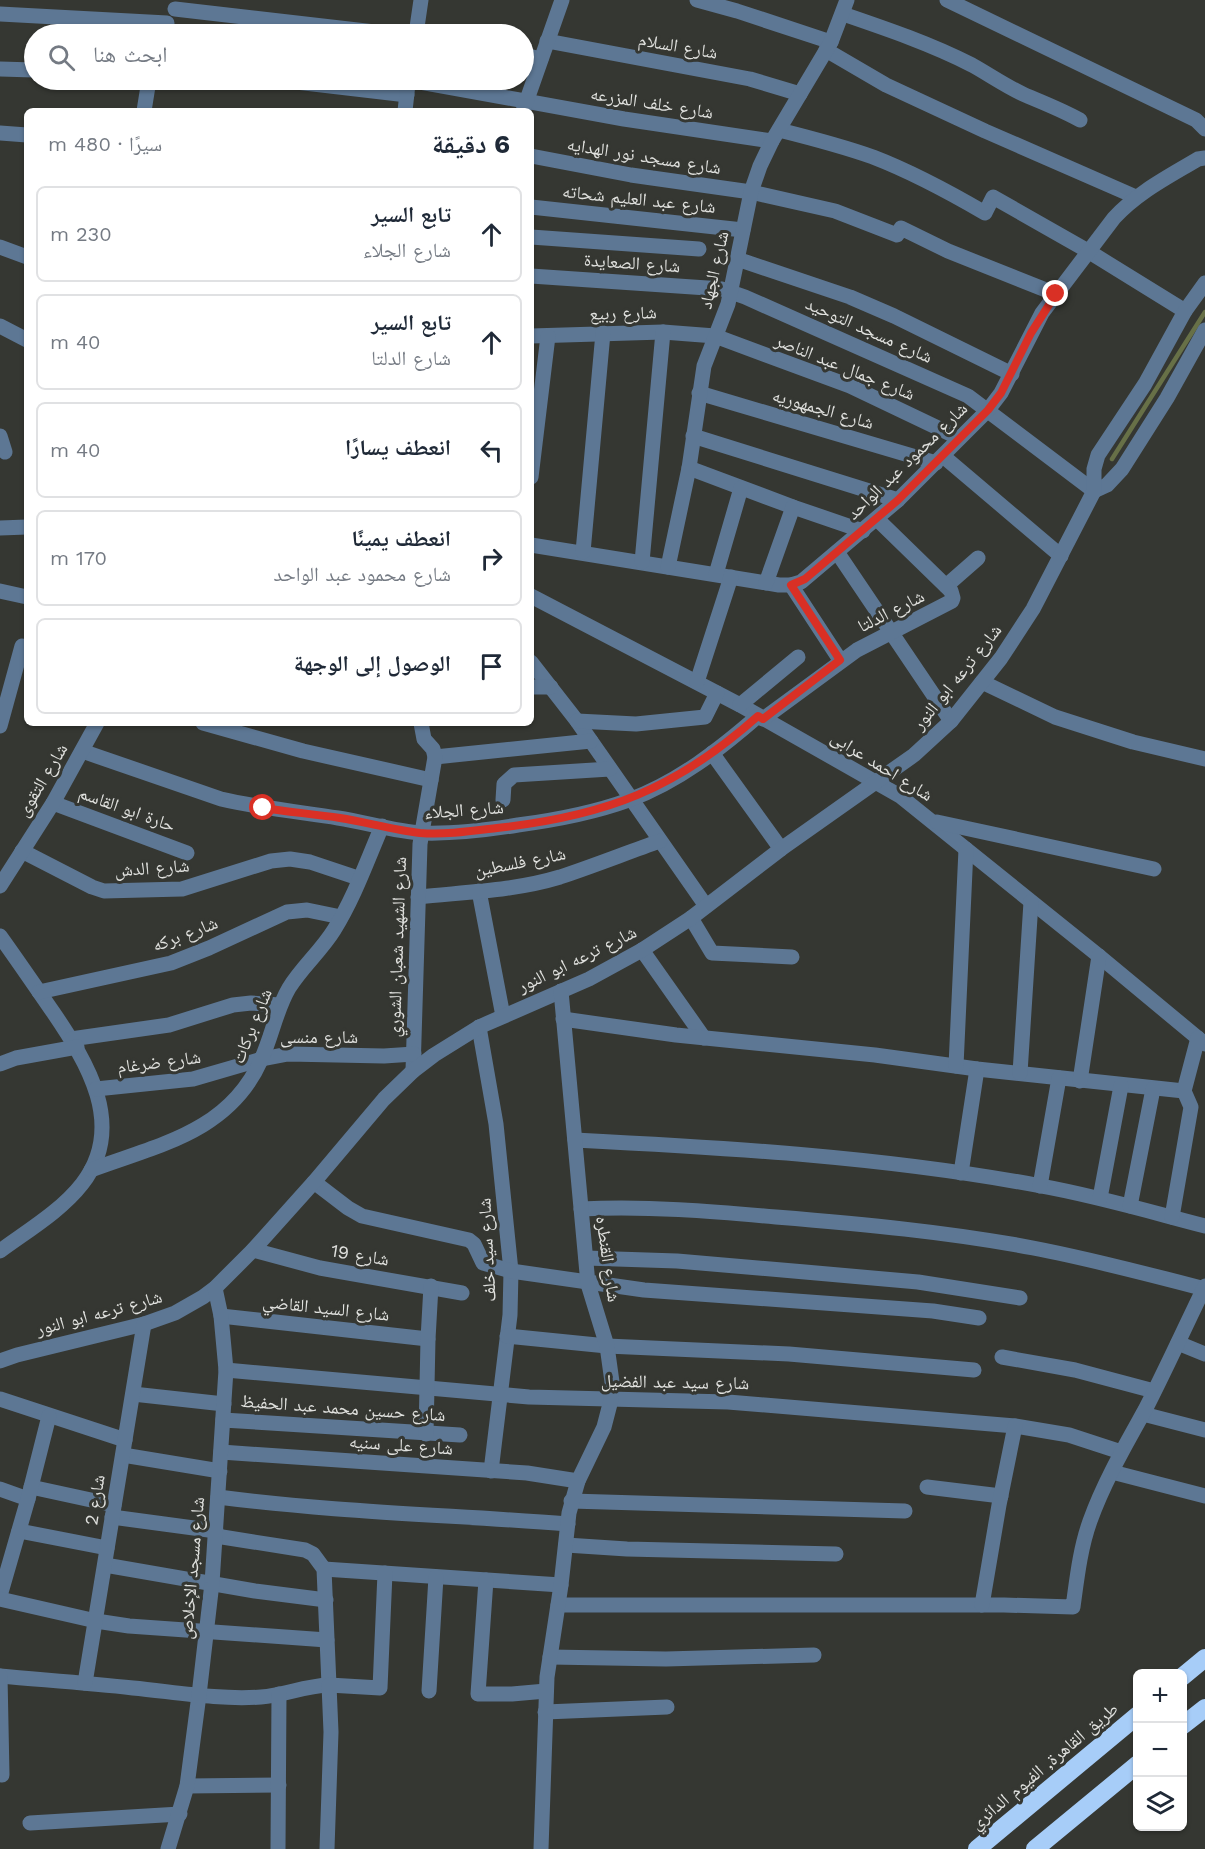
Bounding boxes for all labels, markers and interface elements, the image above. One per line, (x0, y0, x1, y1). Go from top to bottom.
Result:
search box (24, 24, 534, 90)
street label: شارع السلام (636, 28, 719, 65)
icon: search (45, 41, 78, 74)
text: ابحث هنا (93, 42, 168, 67)
street label: شارع خلف المزرعه (589, 82, 715, 124)
text: 6 دقيقة (432, 129, 510, 159)
text: سيرًا · 480 m (48, 132, 162, 156)
street label: شارع مسجد نور الهدايه (565, 133, 723, 179)
street label: شارع عبد العليم شحاته (561, 180, 717, 219)
text: تابع السير (371, 202, 451, 227)
icon: ahead (475, 218, 508, 251)
text: 230 m (50, 222, 112, 246)
street label: شارع الجهاد (694, 229, 734, 311)
text: شارع الجلاء (363, 238, 451, 262)
street label: شارع الصعايدة (583, 249, 681, 277)
route end (1042, 280, 1068, 306)
street label: شارع مسجد التوحيد (802, 292, 936, 368)
street label: شارع ربيع (589, 301, 657, 326)
text: تابع السير (371, 310, 451, 335)
icon: ahead (475, 326, 508, 359)
street label: شارع جمال عبد الناصر (771, 329, 918, 405)
text: 40 m (50, 330, 101, 354)
text: شارع الدلتا (371, 346, 451, 370)
street label: شارع الجمهوريه (770, 384, 876, 434)
street label: شارع محمود عبد الواحد (842, 398, 972, 524)
icon: left (475, 434, 508, 467)
text: انعطف يسارًا (345, 435, 451, 460)
text: 40 m (50, 438, 101, 462)
text: انعطف يمينًا (351, 526, 451, 551)
icon: right (475, 542, 508, 575)
text: 170 m (50, 546, 107, 570)
text: شارع محمود عبد الواحد (273, 562, 451, 586)
street label: شارع الدلتا (854, 585, 928, 637)
street label: شارع ترعه ابو النور (907, 620, 1006, 735)
icon: arrive (475, 650, 508, 683)
text: الوصول إلى الوجهة (294, 651, 451, 676)
street label: شارع احمد عرابى (827, 726, 937, 806)
street label: شارع التقوى (12, 739, 72, 821)
street label: حارة ابو القاسم (75, 781, 178, 838)
route start (249, 794, 275, 820)
street label: شارع الجلاء (424, 796, 504, 824)
street label: شارع فلسطين (472, 842, 568, 882)
street label: شارع الدش (114, 854, 190, 882)
street label: شارع الشهيد شعبان الشوري (383, 856, 415, 1038)
street label: شارع بركه (149, 912, 221, 956)
street label: شارع ترعه ابو النور (513, 921, 640, 998)
street label: شارع بركات (227, 985, 277, 1067)
street label: شارع منسى (280, 1026, 358, 1048)
street label: شارع ضرغام (116, 1046, 202, 1079)
street label: شارع سيد خلف (473, 1198, 501, 1302)
street label: شارع القنطره (591, 1215, 625, 1303)
street label: شارع 19 (329, 1240, 391, 1270)
street label: شارع ترعه ابو النور (33, 1286, 164, 1341)
street label: شارع السيد القاضي (261, 1290, 391, 1329)
street label: شارع سيد عبد الفضيل (601, 1370, 749, 1394)
street label: شارع حسين محمد عبد الحفيظ (240, 1390, 446, 1426)
street label: شارع على سنيه (348, 1430, 454, 1460)
street label: شارع 2 (80, 1473, 110, 1527)
street label: شارع مسجد الإخلاص (175, 1496, 209, 1640)
map controls (1133, 1669, 1187, 1831)
button: + (1133, 1669, 1187, 1723)
street label: طريق القاهرة, الفيوم الدائري (965, 1698, 1125, 1837)
button: − (1133, 1723, 1187, 1777)
button: layers (1133, 1777, 1187, 1831)

